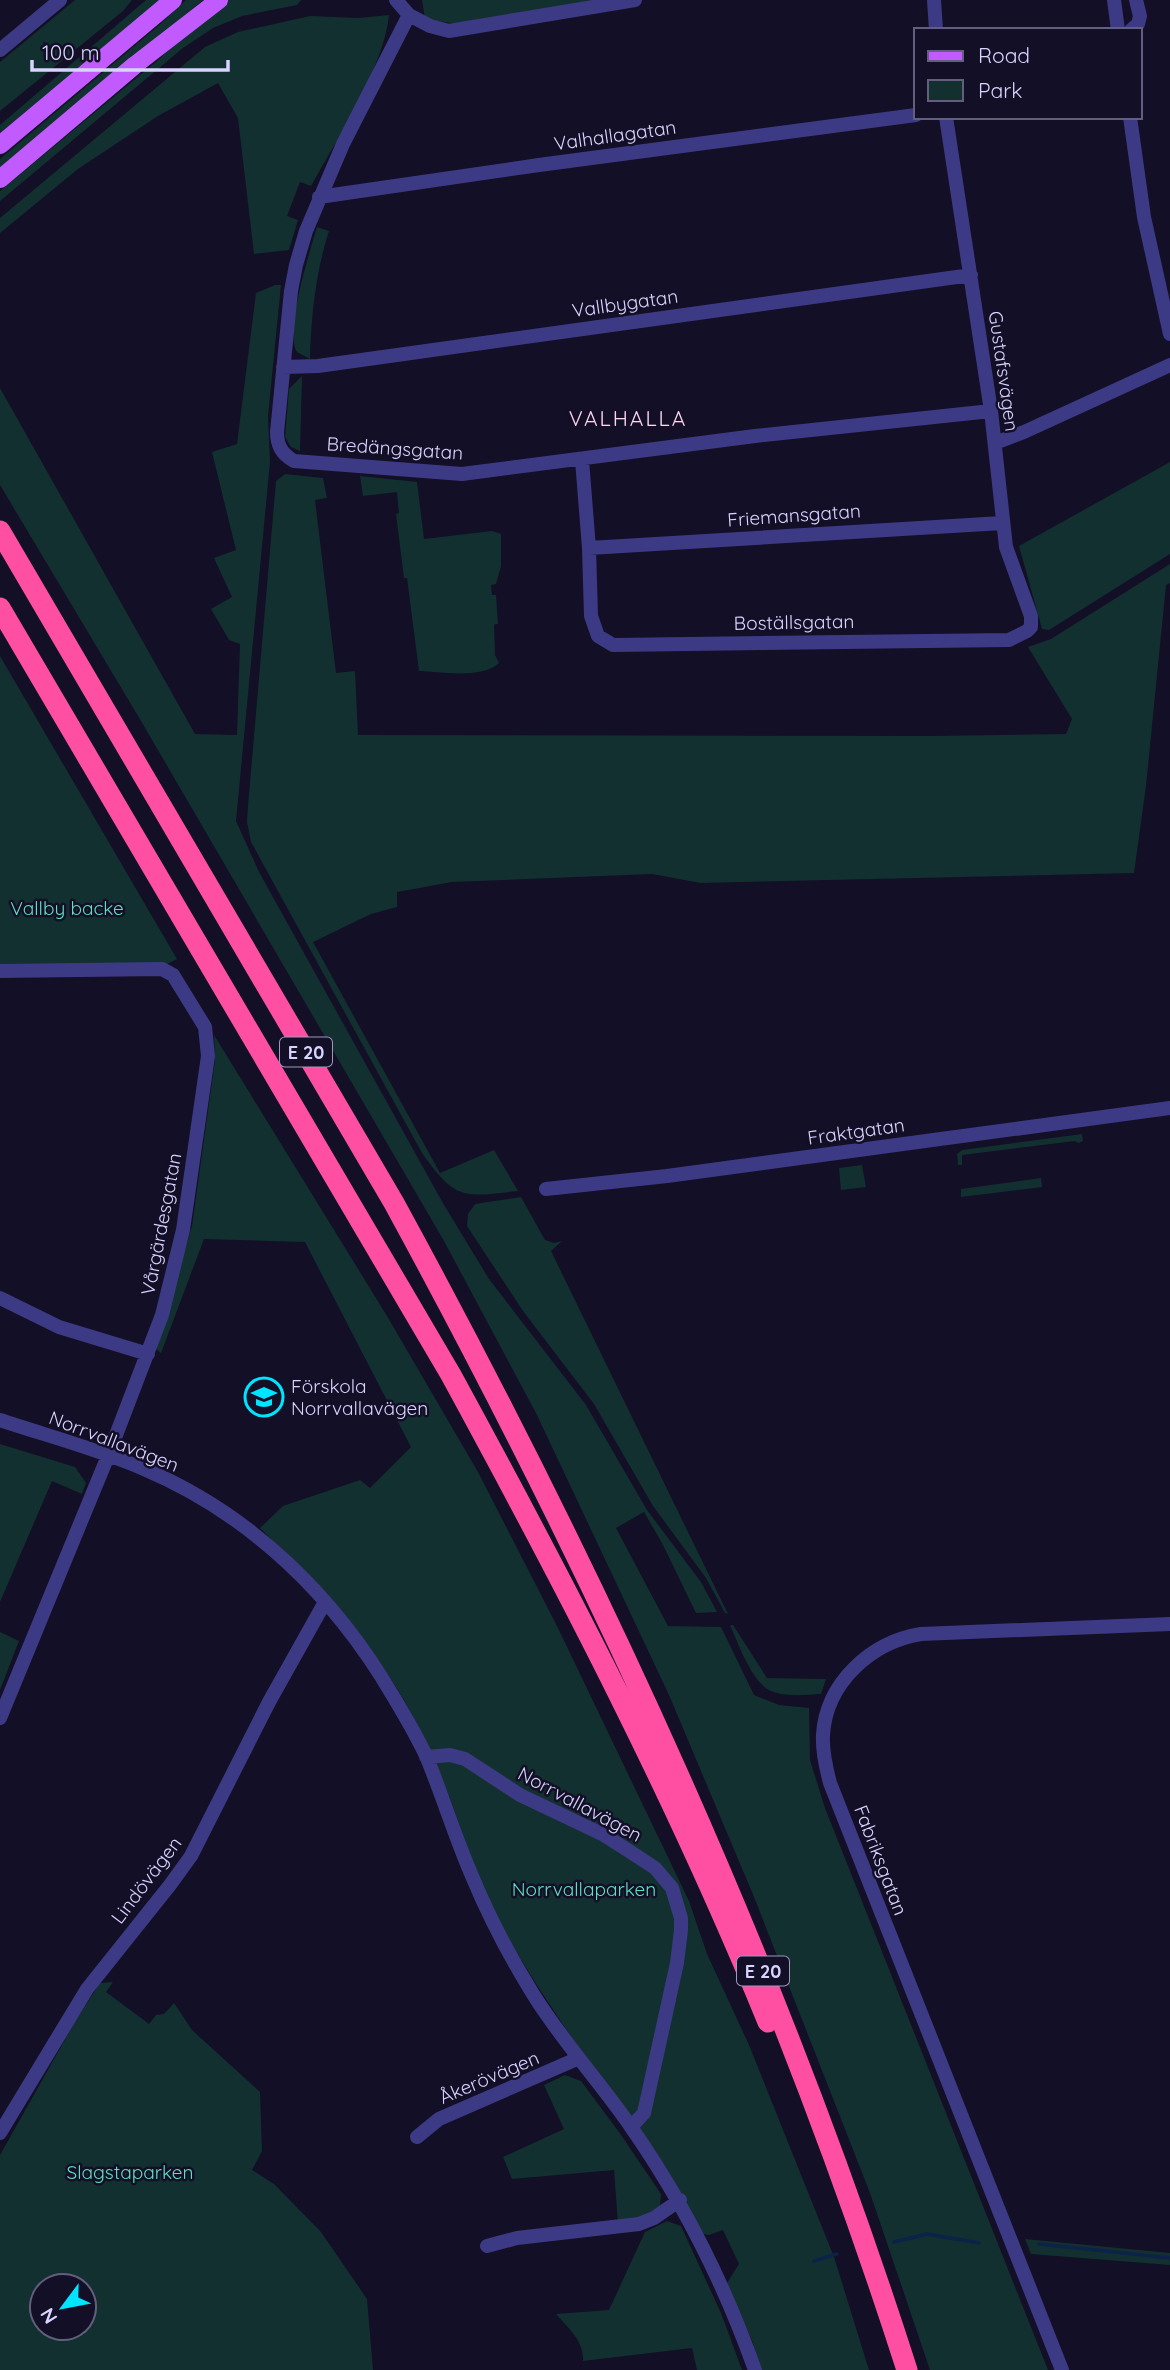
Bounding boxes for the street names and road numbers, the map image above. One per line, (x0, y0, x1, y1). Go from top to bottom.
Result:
street label: Valhallagatan (552, 115, 678, 155)
street label: Vallbygatan (570, 284, 680, 322)
street label: Gustafsvägen (984, 309, 1024, 433)
street label: Bredängsgatan (326, 431, 464, 465)
street label: Friemansgatan (726, 498, 862, 532)
street label: Boställsgatan (734, 609, 854, 635)
road number: E 20 (280, 1037, 332, 1066)
street label: Fraktgatan (806, 1112, 906, 1150)
street label: Vårgärdesgatan (135, 1151, 187, 1297)
street label: Norrvallavägen (46, 1405, 182, 1477)
street label: Norrvallavägen (514, 1761, 646, 1847)
street label: Fabriksgatan (849, 1802, 913, 1918)
street label: Lindövägen (105, 1832, 187, 1928)
road number: E 20 (737, 1956, 789, 1985)
street label: Åkerövägen (435, 2045, 543, 2109)

